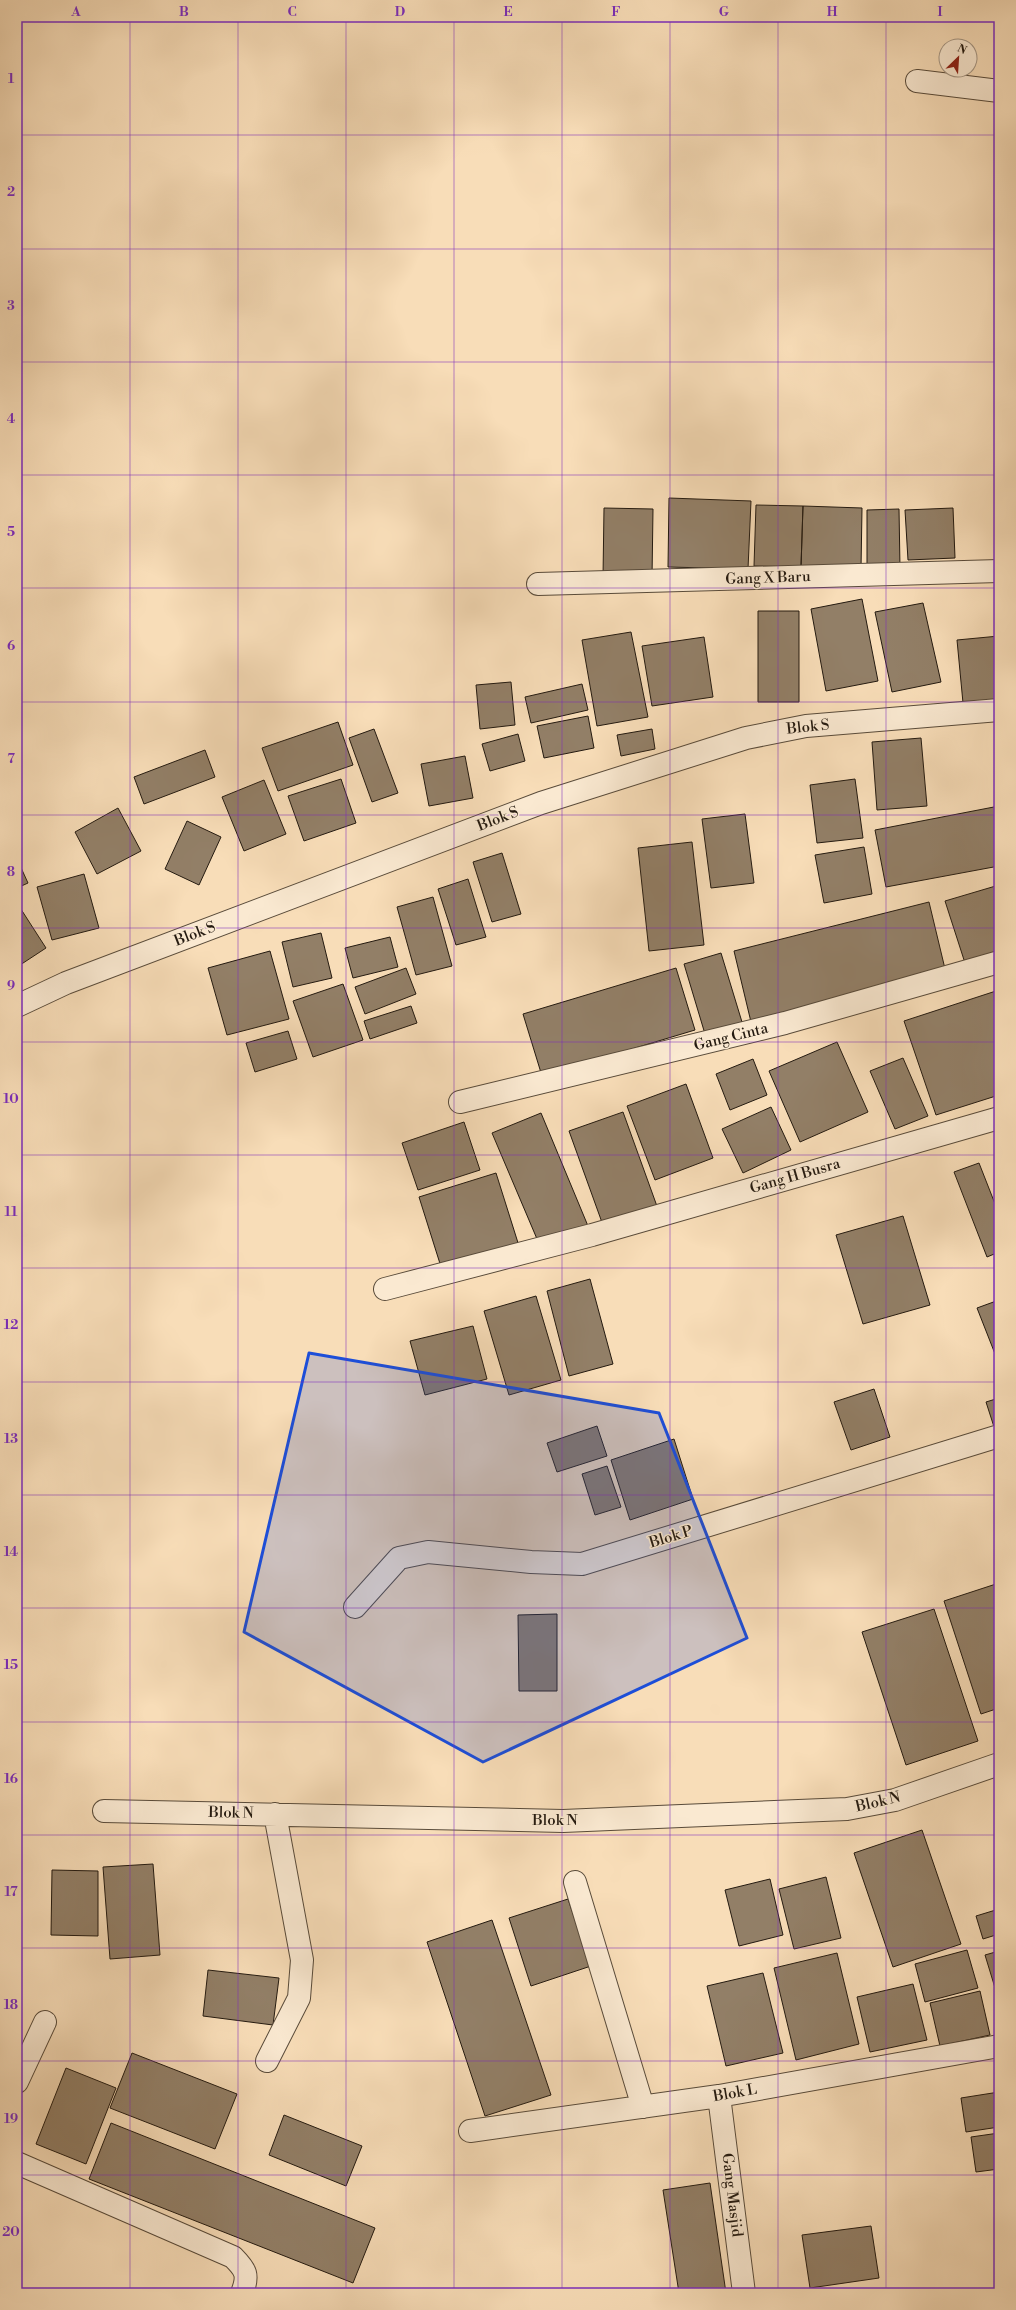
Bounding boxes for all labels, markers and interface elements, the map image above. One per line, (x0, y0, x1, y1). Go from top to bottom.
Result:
text: A (70, 4, 81, 20)
text: B (179, 4, 189, 20)
text: C (287, 4, 297, 20)
text: D (395, 4, 405, 20)
text: E (503, 4, 513, 20)
text: F (611, 4, 621, 20)
text: G (719, 4, 730, 20)
text: H (827, 4, 838, 20)
text: I (937, 4, 943, 20)
north arrow (938, 38, 978, 78)
text: N (955, 42, 969, 58)
text: 1 (8, 71, 15, 87)
text: 2 (7, 184, 15, 200)
text: 3 (7, 298, 15, 314)
text: 4 (7, 411, 16, 427)
text: 5 (7, 524, 15, 540)
street label: Gang X Baru (725, 567, 811, 589)
text: 6 (7, 638, 15, 654)
street label: Blok S (785, 715, 830, 739)
text: 7 (7, 751, 15, 767)
street label: Blok S (474, 802, 521, 836)
text: 8 (7, 864, 15, 880)
street label: Blok S (171, 917, 218, 951)
text: 9 (7, 978, 15, 994)
street label: Gang Cinta (692, 1019, 770, 1055)
text: 10 (3, 1091, 19, 1107)
street label: Gang H Busra (748, 1154, 843, 1198)
text: 11 (5, 1204, 18, 1220)
text: 12 (4, 1317, 18, 1333)
text: 13 (4, 1431, 18, 1447)
street label: Blok P (646, 1521, 695, 1553)
text: 14 (4, 1544, 18, 1560)
text: 15 (4, 1657, 18, 1673)
text: 16 (4, 1771, 18, 1787)
street label: Blok N (853, 1788, 902, 1817)
street label: Blok N (207, 1803, 254, 1823)
street label: Blok N (531, 1811, 578, 1830)
text: 17 (4, 1884, 18, 1900)
text: 18 (4, 1997, 18, 2013)
street label: Blok L (711, 2080, 759, 2106)
text: 19 (4, 2111, 18, 2127)
street label: Gang Masjid (717, 2152, 747, 2238)
text: 20 (2, 2224, 20, 2240)

